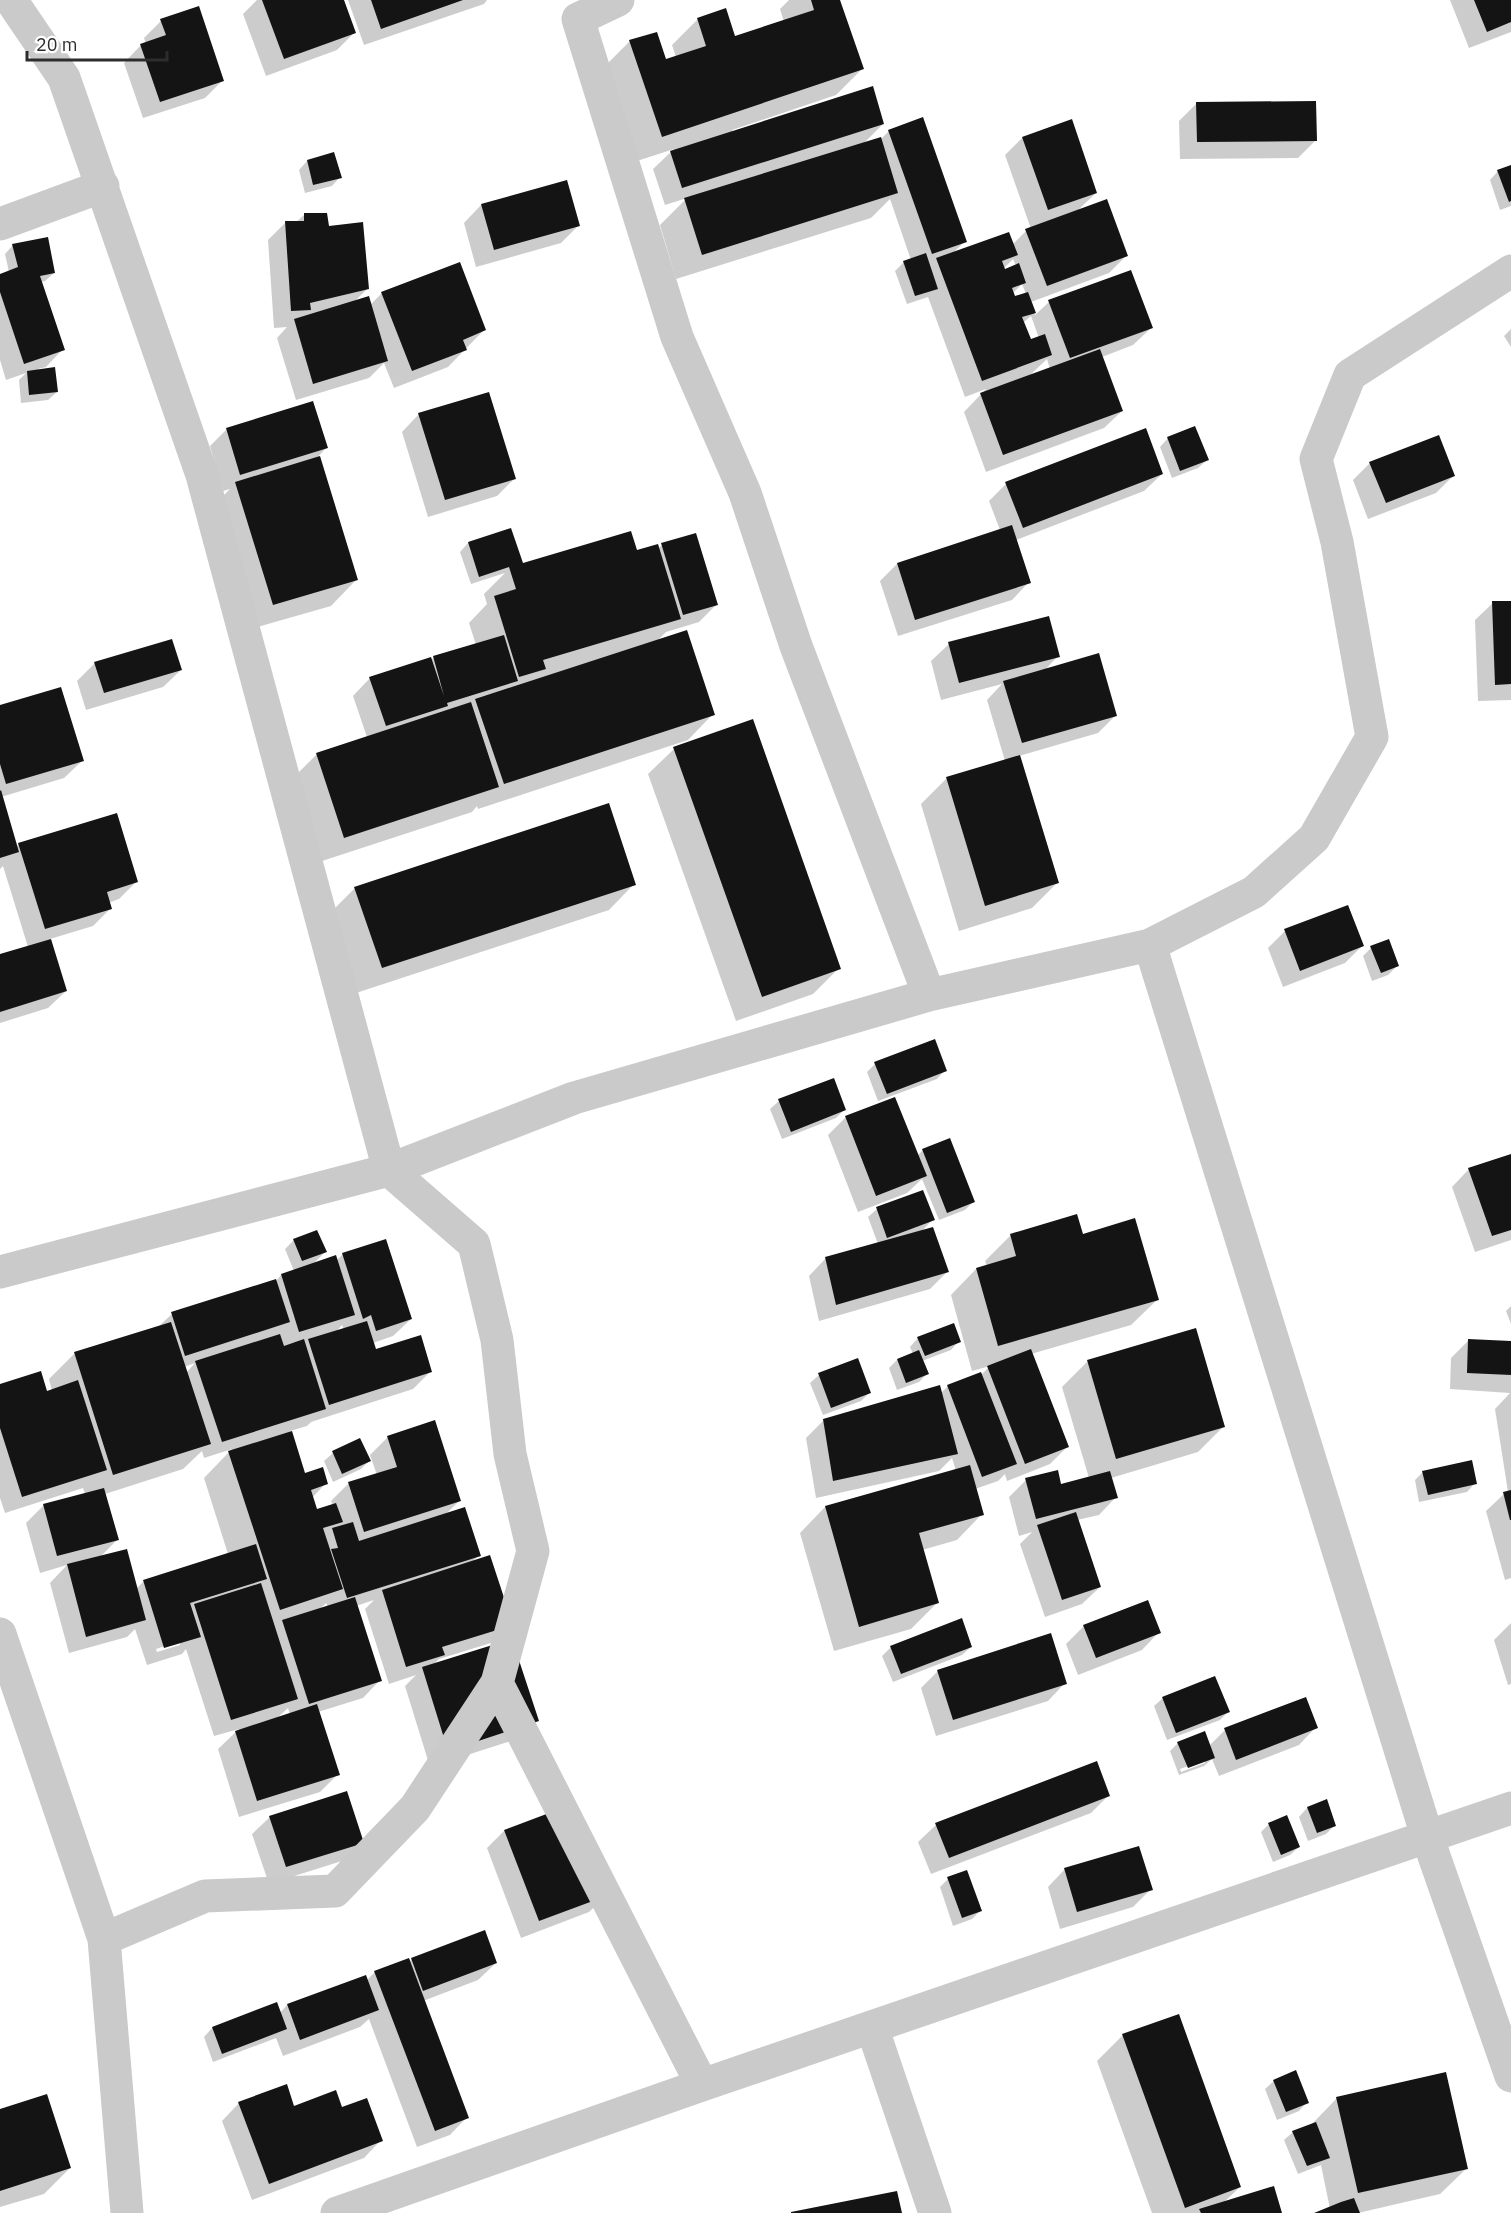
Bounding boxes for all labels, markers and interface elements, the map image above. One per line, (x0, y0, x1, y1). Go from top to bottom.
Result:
scale bar (27, 24, 166, 62)
text: 20 m (36, 33, 78, 56)

